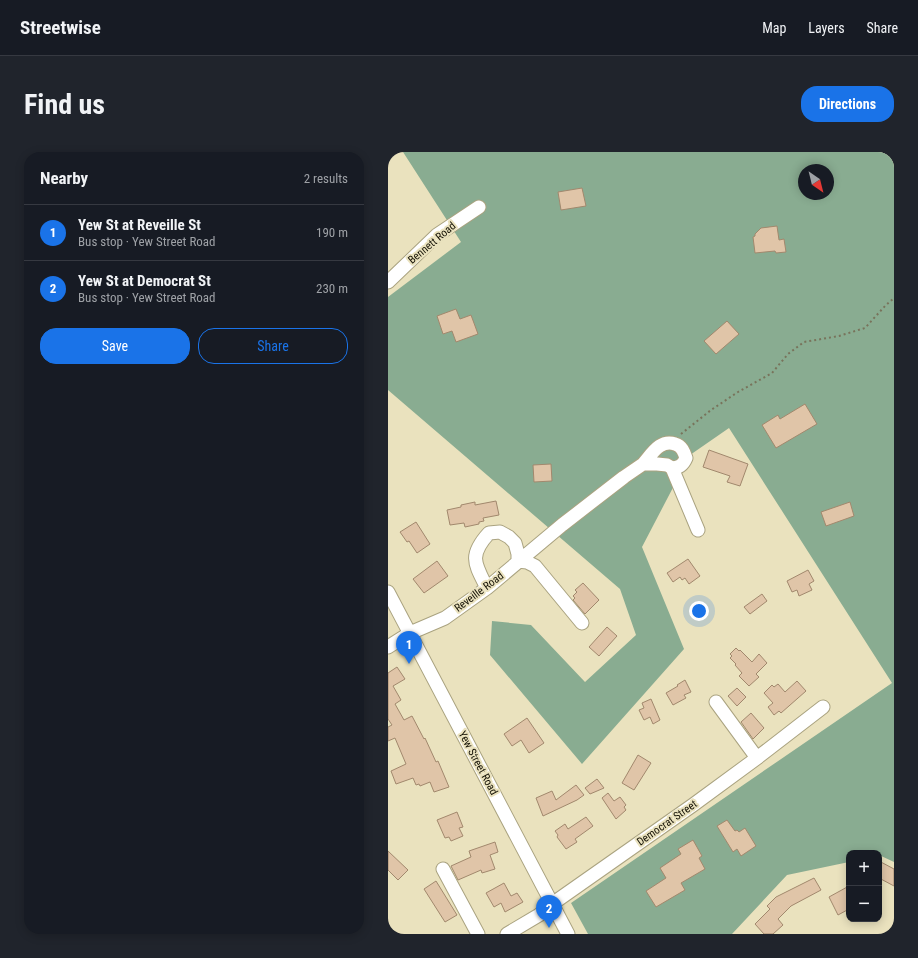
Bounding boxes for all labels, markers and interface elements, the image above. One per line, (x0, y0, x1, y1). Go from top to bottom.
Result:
text: Streetwise (20, 16, 101, 39)
text: Map (762, 20, 786, 36)
text: Layers (808, 20, 845, 36)
text: Share (867, 20, 898, 36)
button: Directions (801, 86, 894, 122)
text: Find us (24, 88, 105, 121)
north arrow (798, 164, 834, 200)
text: Nearby (40, 168, 88, 188)
text: 2 results (304, 171, 348, 186)
text: Yew St at Reveille St (78, 216, 201, 234)
street label: Bennett Road (406, 219, 458, 267)
text: 1 (50, 225, 56, 240)
text: 190 m (316, 225, 348, 240)
text: Bus stop · Yew Street Road (78, 234, 216, 249)
text: Yew St at Democrat St (78, 272, 211, 290)
text: 2 (50, 281, 56, 296)
text: 230 m (316, 281, 348, 296)
text: Bus stop · Yew Street Road (78, 290, 216, 305)
button: Save (40, 328, 190, 364)
button: Share (198, 328, 348, 364)
street label: Reveille Road (452, 569, 506, 615)
your location (689, 601, 709, 621)
pin: 1 (396, 631, 422, 664)
street label: Yew Street Road (456, 729, 500, 797)
street label: Democrat Street (634, 798, 700, 848)
map controls (846, 850, 882, 922)
button: + (846, 850, 882, 886)
button: − (846, 886, 882, 922)
pin: 2 (536, 895, 562, 928)

